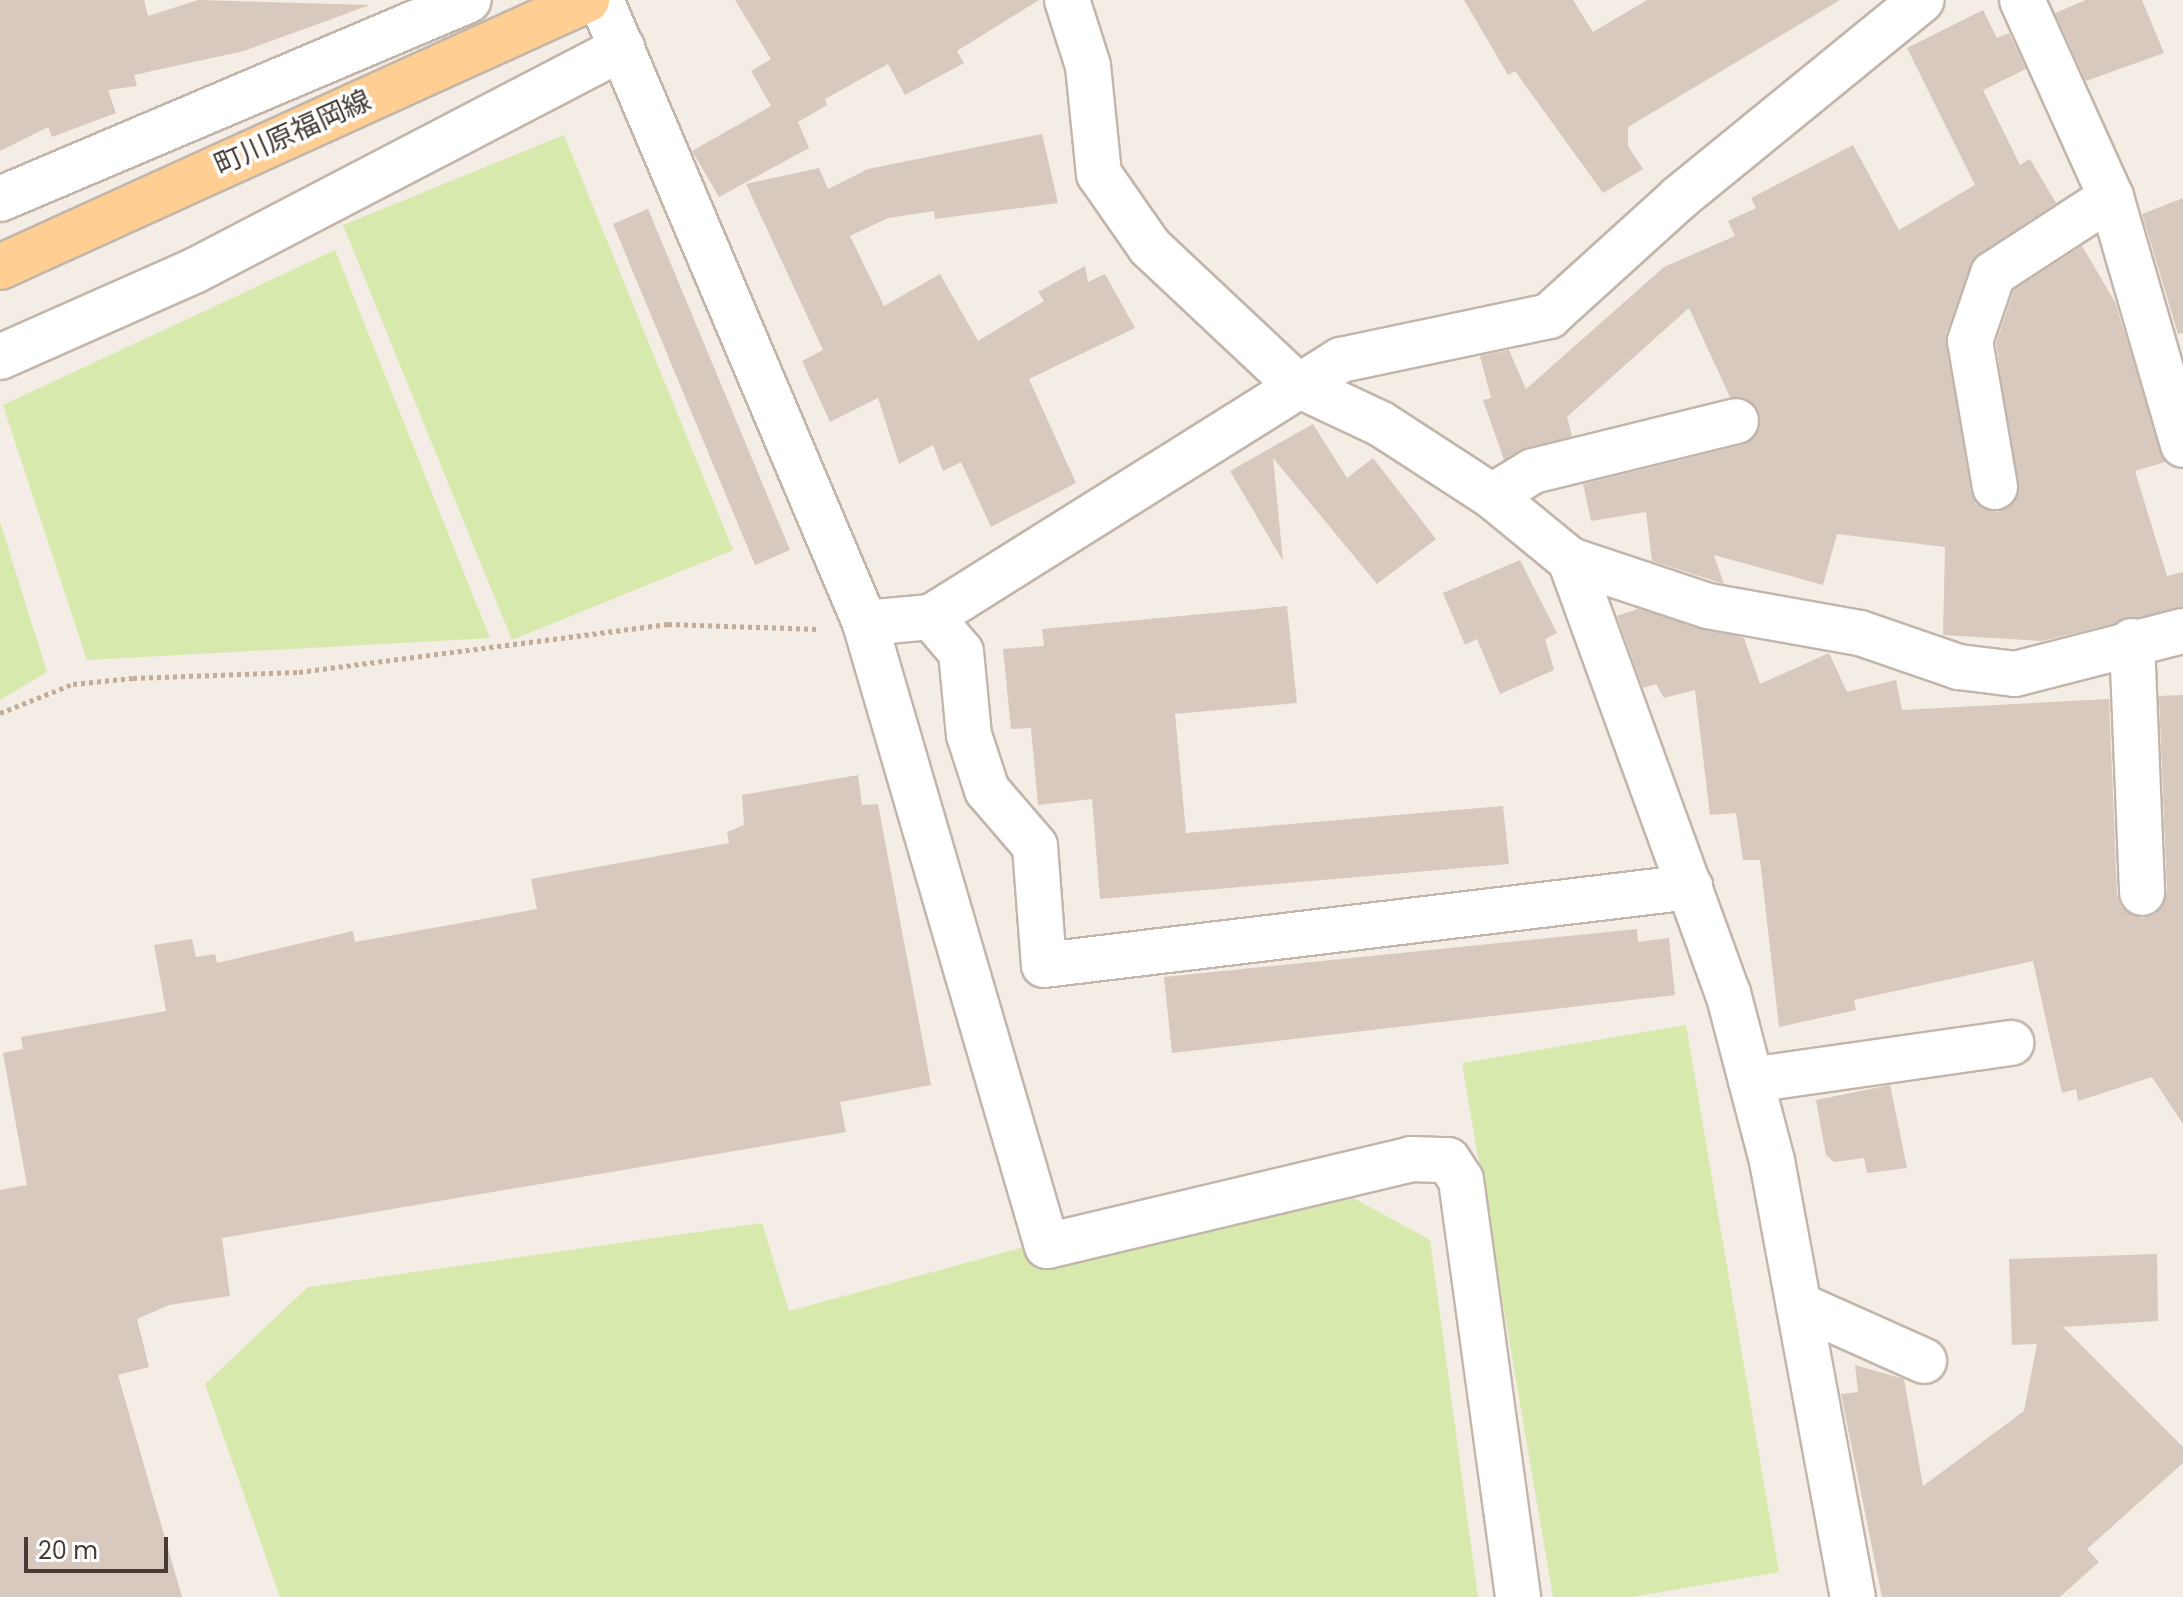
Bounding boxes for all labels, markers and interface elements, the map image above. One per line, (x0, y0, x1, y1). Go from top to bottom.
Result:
street label: 町川原福岡線 (209, 83, 377, 183)
scale bar (28, 1521, 172, 1571)
text: 20 m (38, 1534, 98, 1567)

